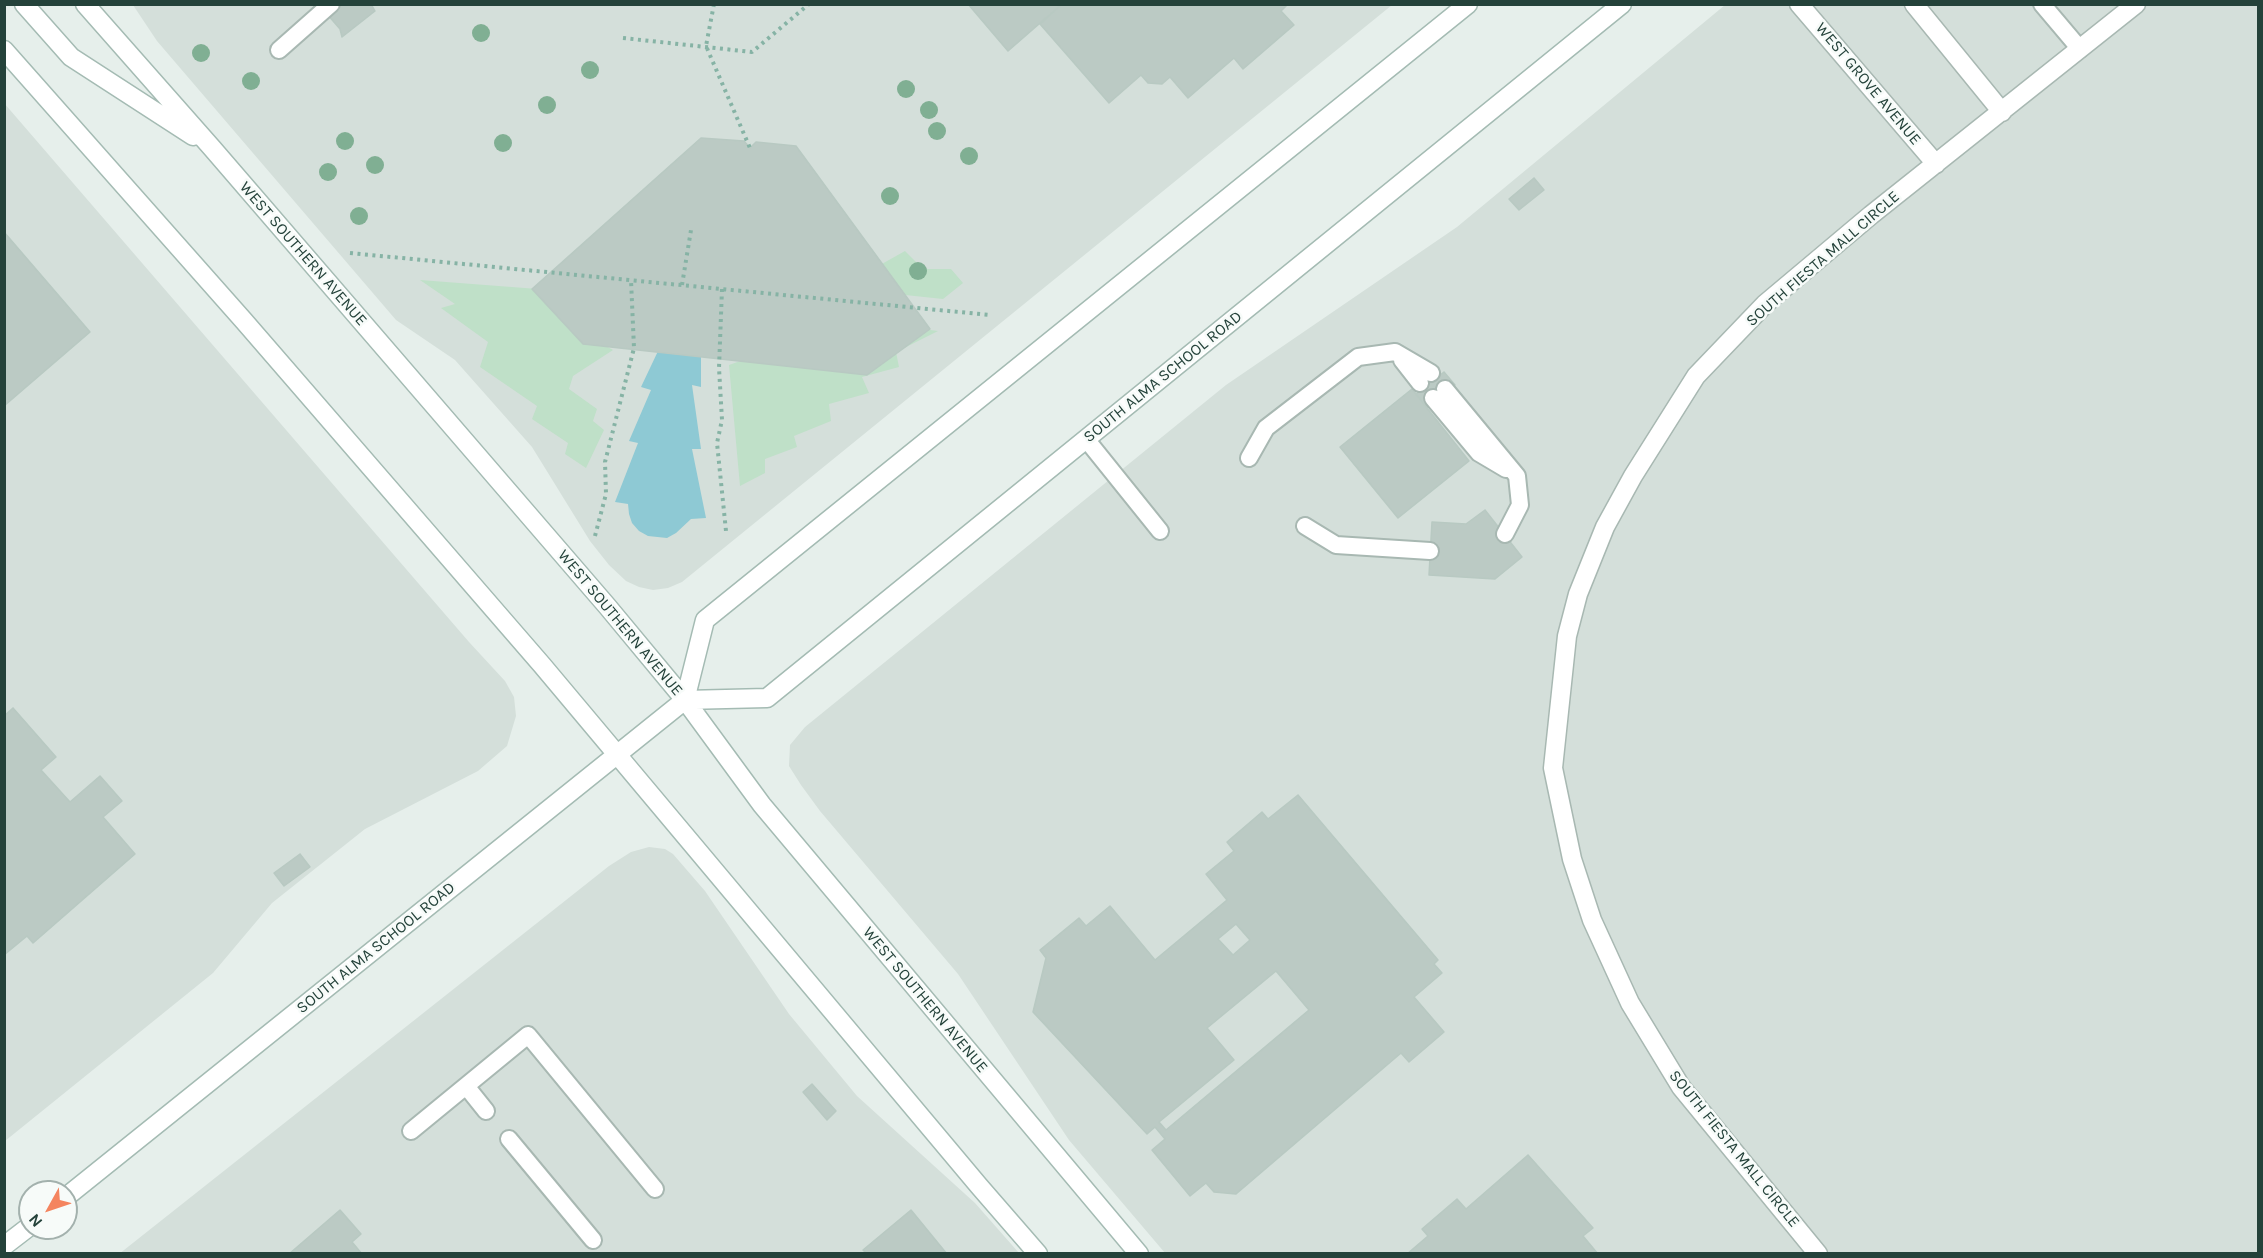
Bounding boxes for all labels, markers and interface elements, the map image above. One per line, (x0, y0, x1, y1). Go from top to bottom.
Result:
street label: WEST GROVE AVENUE (1811, 19, 1925, 149)
street label: WEST SOUTHERN AVENUE (235, 178, 371, 330)
street label: SOUTH FIESTA MALL CIRCLE (1742, 187, 1904, 331)
street label: SOUTH ALMA SCHOOL ROAD (1080, 307, 1246, 447)
street label: WEST SOUTHERN AVENUE (553, 546, 687, 700)
street label: SOUTH ALMA SCHOOL ROAD (293, 878, 459, 1018)
street label: WEST SOUTHERN AVENUE (858, 923, 992, 1077)
street label: SOUTH FIESTA MALL CIRCLE (1665, 1067, 1803, 1231)
north arrow (18, 1180, 78, 1240)
text: N (24, 1210, 46, 1231)

